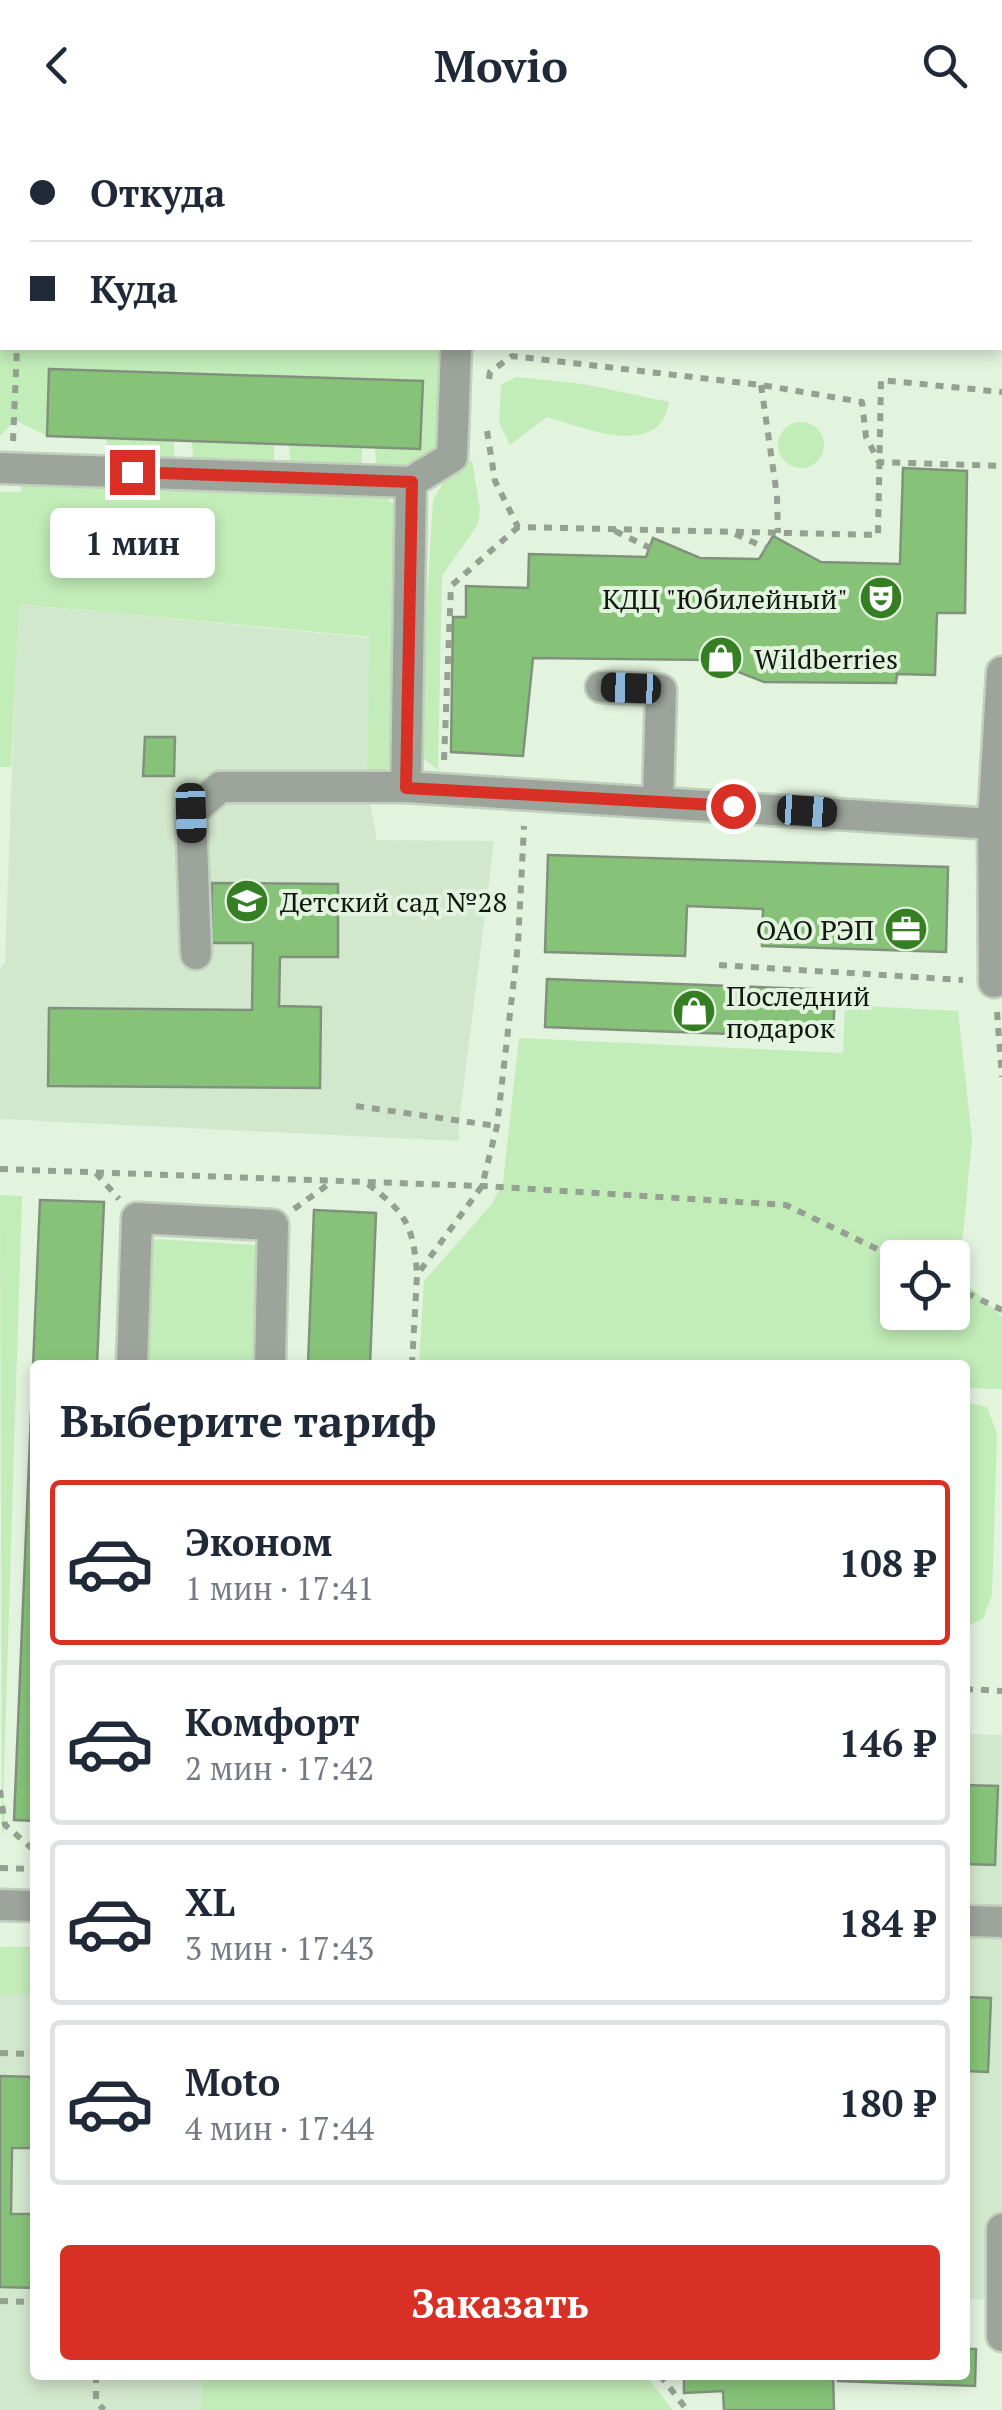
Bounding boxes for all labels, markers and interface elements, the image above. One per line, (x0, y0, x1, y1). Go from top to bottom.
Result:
text: Movio (434, 35, 568, 95)
icon: back (30, 38, 85, 93)
icon: search (917, 38, 972, 93)
text: Откуда (90, 168, 225, 218)
text: Куда (90, 264, 178, 314)
route end (110, 450, 155, 495)
callout: 1 мин (49, 507, 214, 577)
text: 1 мин (85, 522, 180, 564)
theatre icon: КДЦ "Юбилейный" (858, 575, 904, 621)
place label: КДЦ "Юбилейный" (602, 580, 848, 617)
shop icon: Wildberries (698, 635, 744, 681)
place label: Wildberries (754, 640, 898, 677)
car (600, 672, 662, 704)
car (175, 782, 207, 844)
route start (711, 784, 756, 829)
car (776, 794, 838, 828)
school or university icon: Детский сад №28 (224, 878, 270, 924)
place label: Детский сад №28 (280, 883, 507, 920)
office icon: ОАО РЭП (883, 906, 929, 952)
place label: ОАО РЭП (756, 911, 874, 948)
place label: Последний подарок (726, 977, 870, 1046)
shop icon: Последний подарок (671, 988, 717, 1034)
map controls (880, 1240, 970, 1330)
button: locate (880, 1240, 970, 1330)
text: Выберите тариф (60, 1390, 436, 1450)
text: Эконом (185, 1517, 332, 1567)
icon: car (65, 1518, 155, 1608)
text: 108 ₽ (839, 1538, 935, 1588)
text: 1 мин · 17:41 (185, 1567, 374, 1609)
text: Комфорт (185, 1697, 360, 1747)
icon: car (65, 1698, 155, 1788)
text: 146 ₽ (839, 1718, 935, 1768)
text: 2 мин · 17:42 (185, 1747, 374, 1789)
text: XL (185, 1877, 235, 1927)
icon: car (65, 1878, 155, 1968)
text: 184 ₽ (839, 1898, 935, 1948)
text: 3 мин · 17:43 (185, 1927, 374, 1969)
text: Moto (185, 2057, 280, 2107)
icon: car (65, 2058, 155, 2148)
text: 180 ₽ (839, 2078, 935, 2128)
text: 4 мин · 17:44 (185, 2107, 374, 2149)
button: Заказать (60, 2245, 940, 2360)

